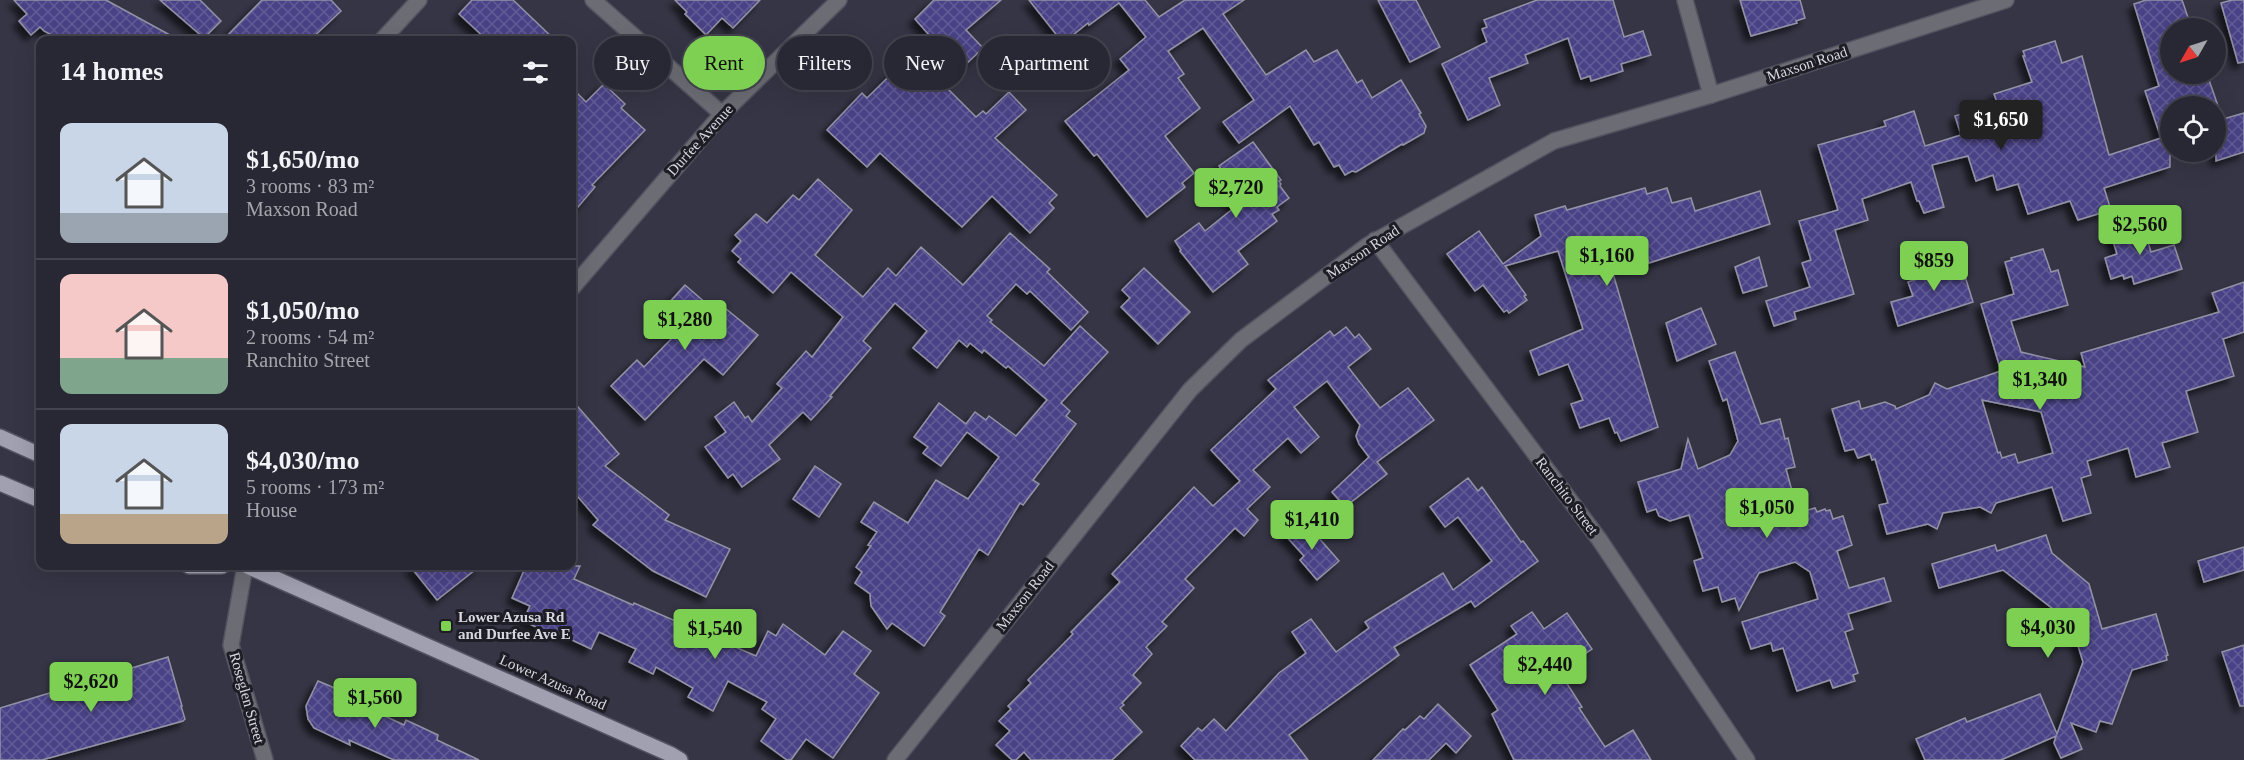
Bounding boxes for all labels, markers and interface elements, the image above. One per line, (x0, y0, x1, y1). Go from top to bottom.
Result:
north arrow (2160, 18, 2226, 84)
map controls (2160, 18, 2226, 162)
chip: Buy (594, 36, 671, 90)
chip: Rent (683, 36, 765, 90)
chip: Filters (777, 36, 872, 90)
chip: New (884, 36, 966, 90)
chip: Apartment (978, 36, 1110, 90)
street label: Maxson Road (1765, 43, 1850, 85)
icon: filters (519, 56, 552, 89)
text: 14 homes (60, 57, 163, 86)
button: locate (2160, 96, 2226, 162)
pin: $1,650 (1952, 100, 2050, 151)
street label: Durfee Avenue (664, 101, 736, 179)
text: $1,650 (1974, 108, 2029, 130)
text: $1,650/mo (246, 145, 359, 174)
icon: home (108, 147, 180, 219)
pin: $2,720 (1187, 168, 1285, 219)
text: 3 rooms · 83 m² (246, 175, 374, 197)
text: $2,720 (1209, 176, 1264, 198)
text: Maxson Road (246, 198, 358, 220)
pin: $2,560 (2091, 205, 2189, 256)
text: $2,560 (2113, 213, 2168, 235)
street label: Maxson Road (1324, 222, 1403, 282)
pin: $1,160 (1558, 236, 1656, 287)
pin: $859 (1898, 241, 1970, 292)
text: $1,160 (1580, 244, 1635, 266)
text: $859 (1914, 249, 1954, 271)
text: $1,050/mo (246, 296, 359, 325)
icon: home (108, 298, 180, 370)
pin: $1,280 (636, 300, 734, 351)
text: $1,280 (658, 308, 713, 330)
text: 2 rooms · 54 m² (246, 326, 374, 348)
text: Ranchito Street (246, 349, 370, 371)
pin: $1,340 (1991, 360, 2089, 411)
text: $1,340 (2013, 368, 2068, 390)
text: $4,030/mo (246, 446, 359, 475)
icon: home (108, 448, 180, 520)
street label: Ranchito Street (1533, 454, 1602, 539)
text: 5 rooms · 173 m² (246, 476, 384, 498)
pin: $1,050 (1718, 488, 1816, 539)
text: $1,050 (1740, 496, 1795, 518)
text: House (246, 499, 297, 521)
pin: $1,410 (1263, 500, 1361, 551)
text: $1,410 (1285, 508, 1340, 530)
street label: Maxson Road (993, 558, 1057, 634)
pin: $4,030 (1999, 608, 2097, 659)
place label: Lower Azusa Rd and Durfee Ave E (458, 609, 571, 642)
pin: $1,540 (666, 609, 764, 660)
text: $4,030 (2021, 616, 2076, 638)
text: $1,540 (688, 617, 743, 639)
marker: Lower Azusa Rd and Durfee Ave E (439, 619, 453, 633)
pin: $2,440 (1496, 645, 1594, 696)
street label: Roseglen Street (226, 650, 268, 746)
street label: Lower Azusa Road (497, 651, 609, 713)
text: $2,440 (1518, 653, 1573, 675)
pin: $2,620 (42, 662, 140, 713)
text: $2,620 (64, 670, 119, 692)
pin: $1,560 (326, 678, 424, 729)
text: $1,560 (348, 686, 403, 708)

